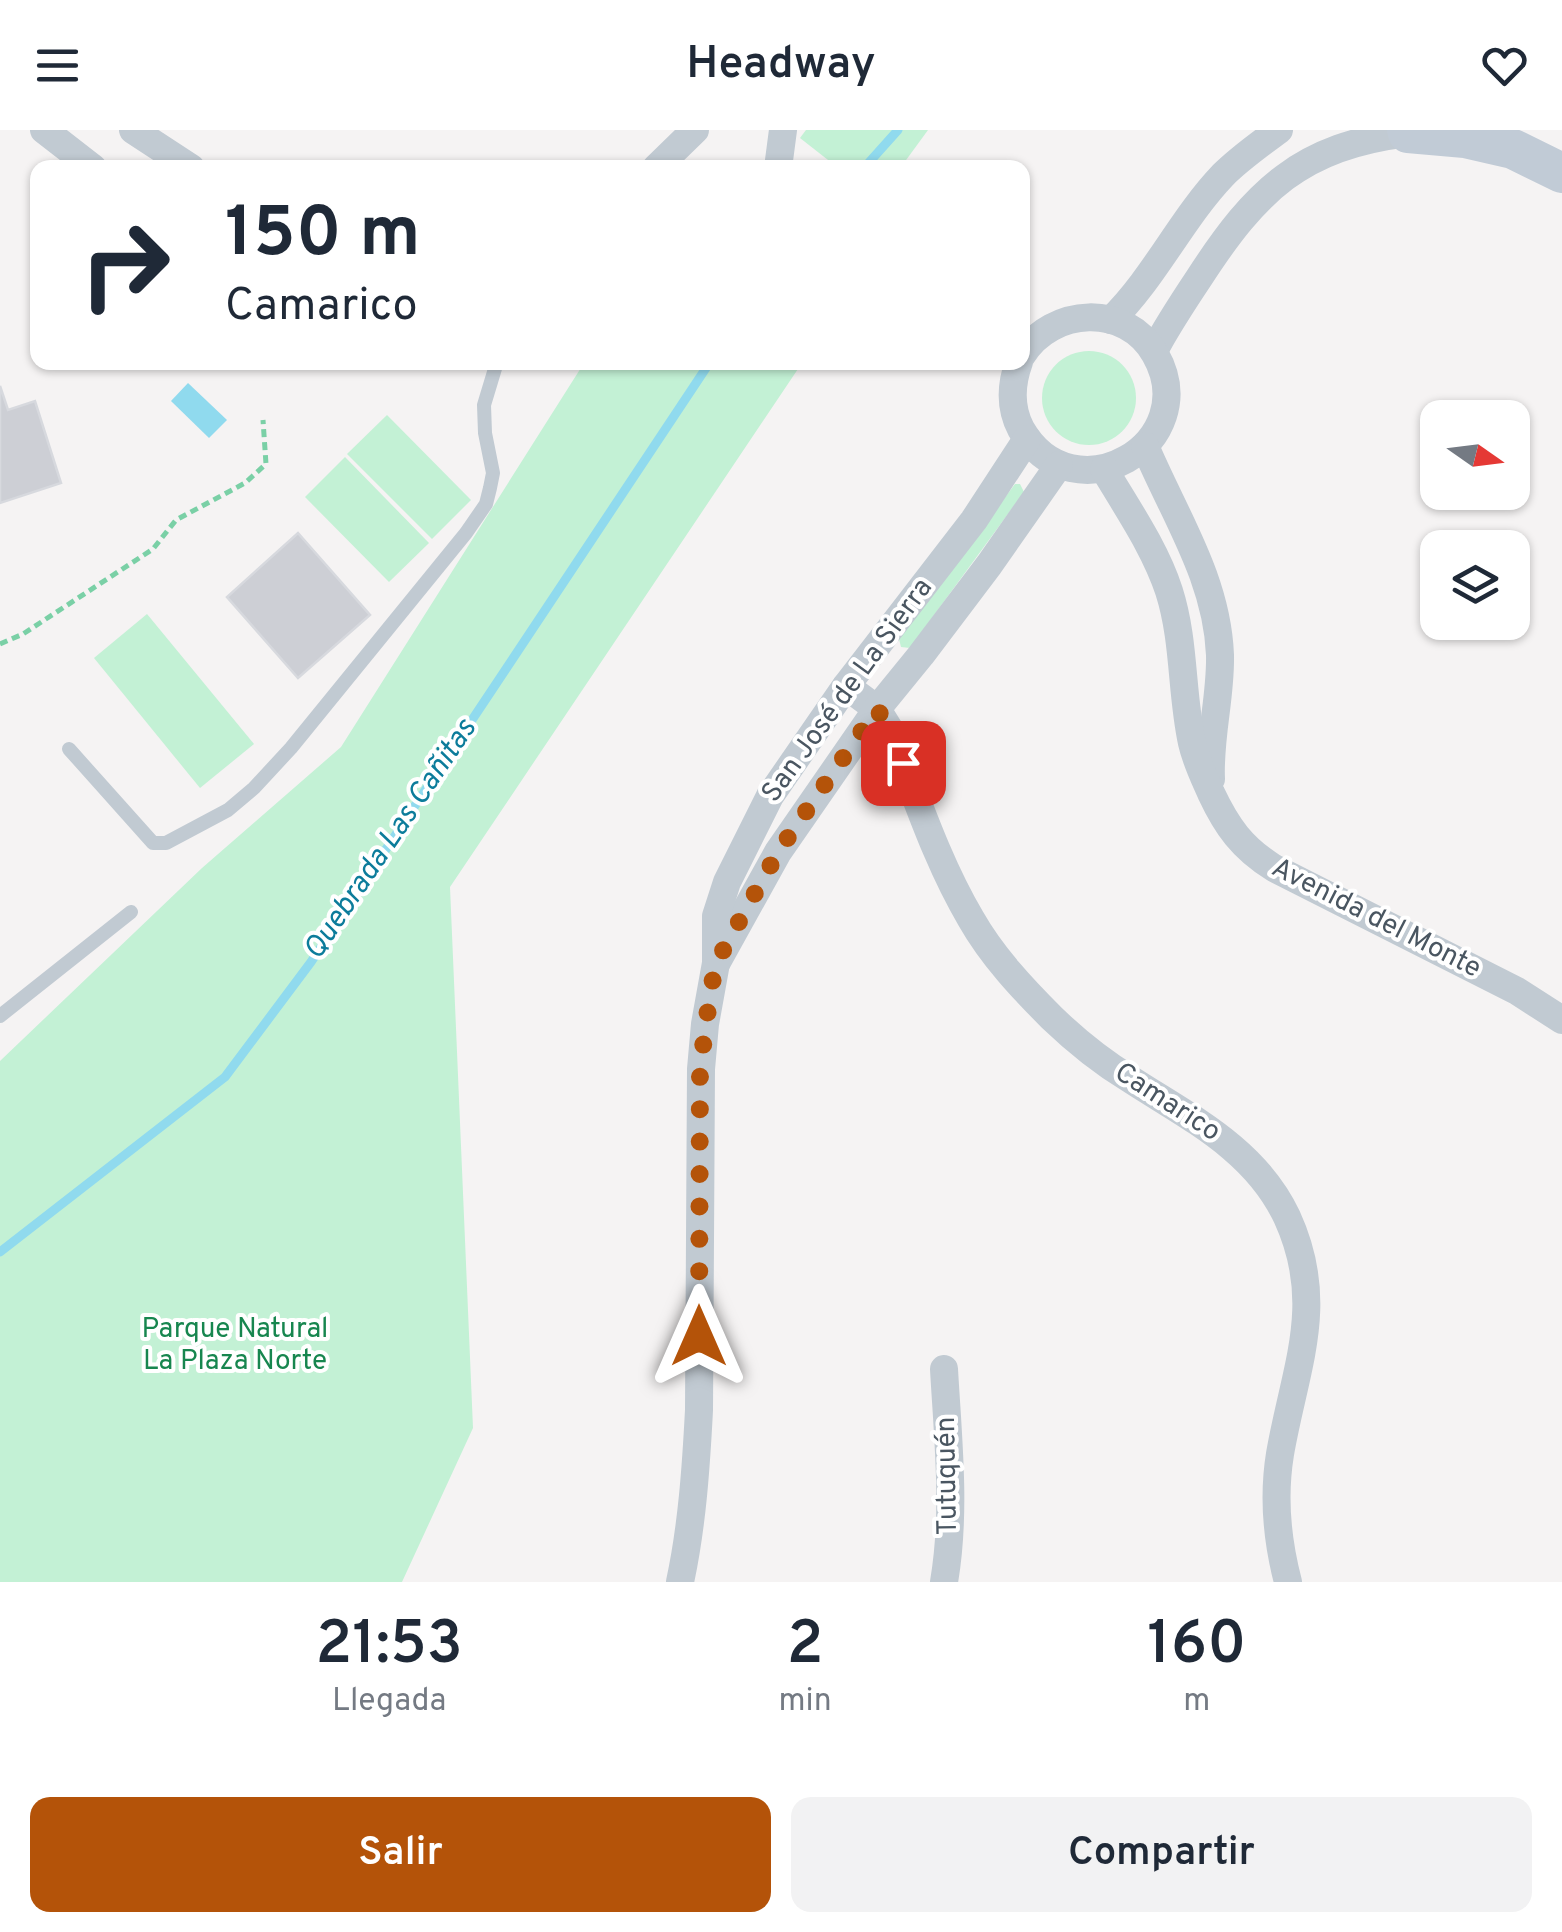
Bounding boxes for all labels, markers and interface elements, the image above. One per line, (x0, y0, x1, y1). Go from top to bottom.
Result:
text: Headway (686, 37, 876, 94)
icon: menu (30, 38, 85, 93)
icon: heart (1477, 38, 1532, 93)
text: 150 m (225, 192, 420, 281)
icon: right (60, 200, 190, 330)
text: Camarico (225, 279, 418, 336)
north arrow (1420, 400, 1530, 510)
map controls (1420, 400, 1530, 640)
button: layers (1420, 530, 1530, 640)
street label: San José de La Sierra (754, 572, 942, 810)
water label: Quebrada Las Cañitas (297, 712, 486, 968)
pin (861, 721, 946, 806)
icon: arrive (876, 736, 931, 791)
street label: Avenida del Monte (1265, 851, 1487, 987)
street label: Camarico (1107, 1055, 1227, 1151)
position arrow (647, 1284, 751, 1388)
park label: Parque Natural La Plaza Norte (142, 1312, 328, 1380)
street label: Tutuquén (929, 1416, 967, 1536)
text: 21:53 (316, 1609, 463, 1685)
text: 2 (787, 1609, 823, 1685)
text: 160 (1147, 1609, 1246, 1685)
text: Llegada (332, 1682, 446, 1722)
text: min (778, 1682, 832, 1722)
text: m (1183, 1682, 1210, 1722)
button: Salir (30, 1797, 771, 1912)
button: Compartir (791, 1797, 1532, 1912)

